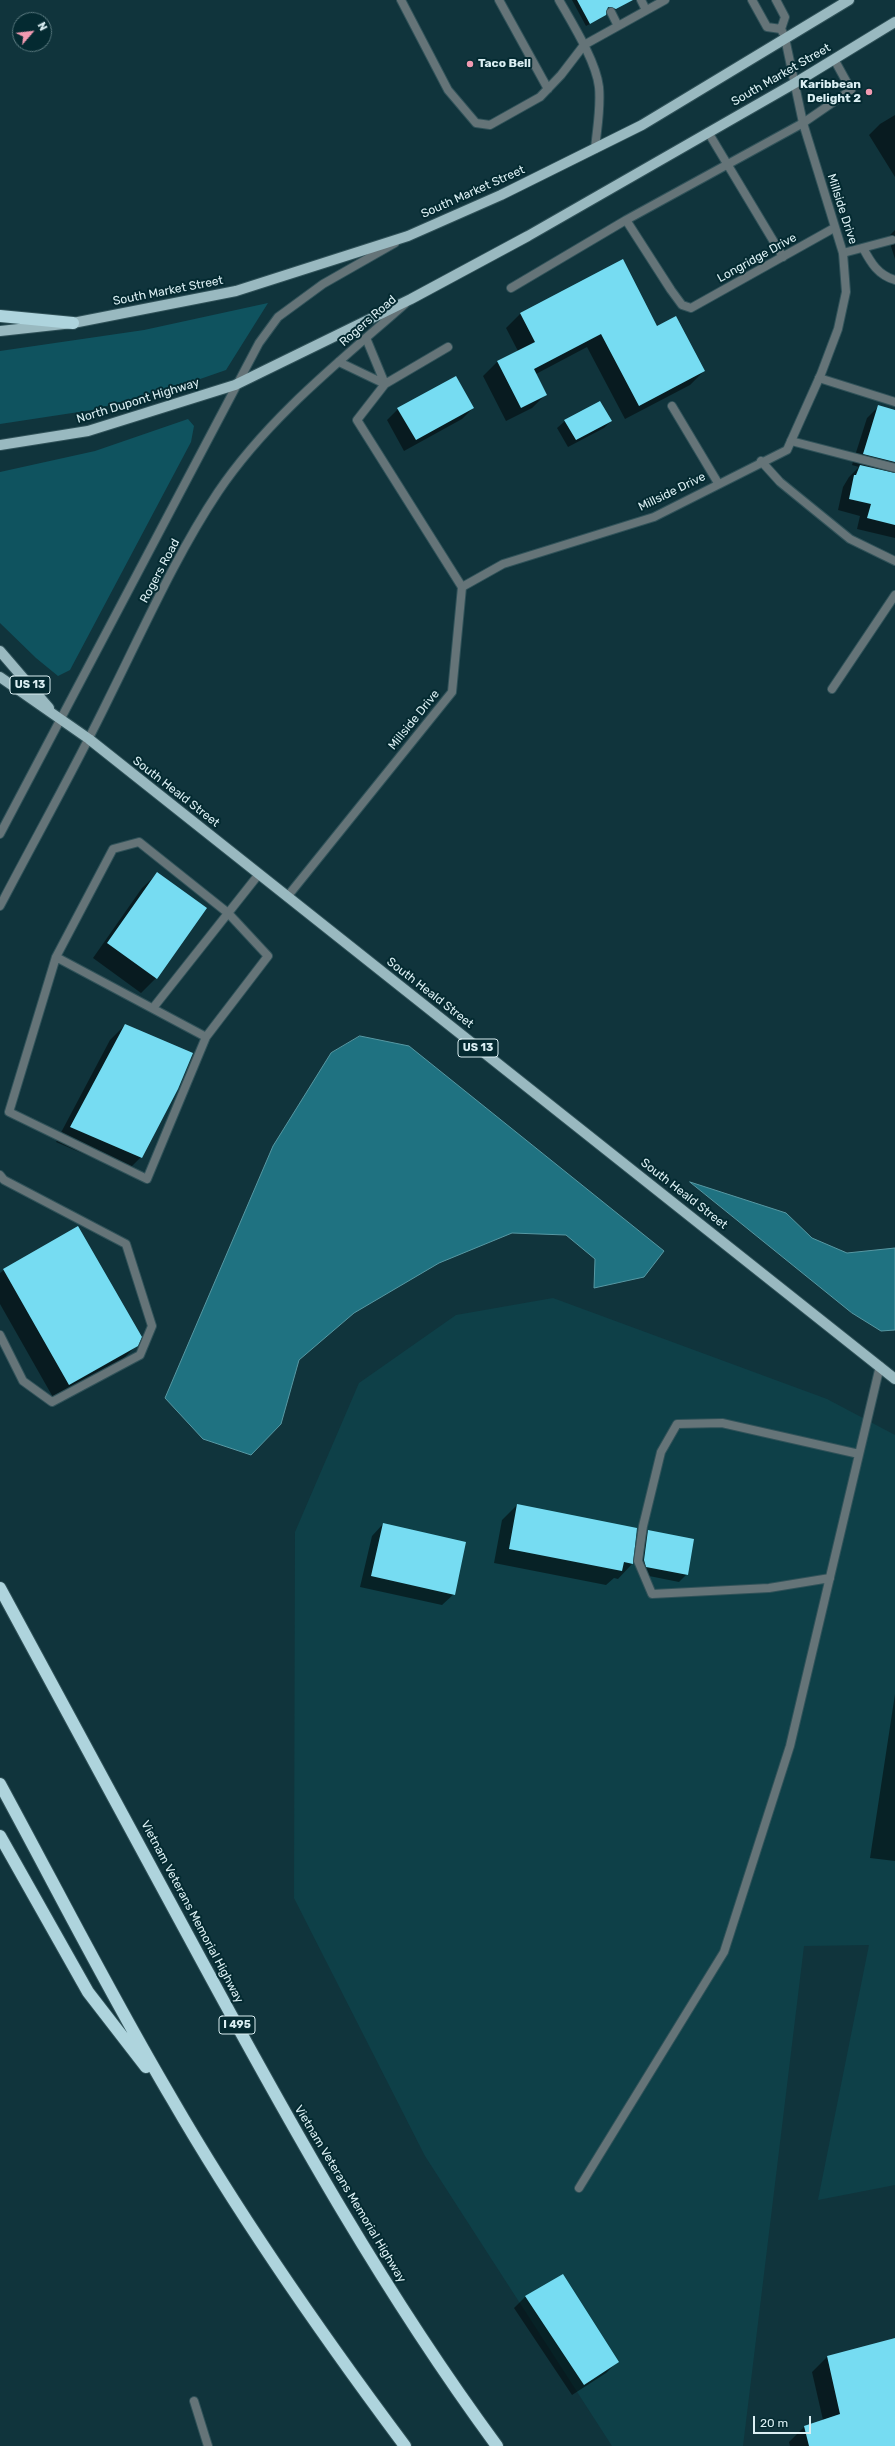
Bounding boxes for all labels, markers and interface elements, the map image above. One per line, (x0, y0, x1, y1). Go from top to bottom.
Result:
north arrow (12, 12, 52, 52)
text: N (35, 20, 50, 33)
street label: South Market Street (729, 41, 833, 109)
place label: Taco Bell (478, 57, 531, 71)
marker: Taco Bell (465, 59, 475, 69)
place label: Karibbean Delight 2 (800, 78, 861, 106)
marker: Karibbean Delight 2 (864, 87, 874, 97)
street label: South Market Street (419, 163, 527, 221)
street label: Millside Drive (824, 172, 860, 246)
street label: Longridge Drive (715, 230, 799, 286)
street label: South Market Street (112, 273, 224, 309)
street label: Rogers Road (337, 292, 399, 350)
street label: North Dupont Highway (75, 375, 201, 427)
street label: Millside Drive (636, 470, 708, 514)
street label: Rogers Road (137, 536, 183, 606)
road number: US 13 (10, 676, 50, 694)
street label: Millside Drive (385, 687, 443, 753)
street label: South Heald Street (130, 754, 222, 830)
street label: South Heald Street (384, 955, 476, 1031)
road number: US 13 (458, 1039, 498, 1057)
street label: South Heald Street (638, 1156, 730, 1232)
street label: Vietnam Veterans Memorial Highway (138, 1818, 246, 2006)
road number: I 495 (219, 2016, 255, 2034)
street label: Vietnam Veterans Memorial Highway (291, 2103, 409, 2285)
scale bar (755, 2408, 813, 2434)
text: 20 m (760, 2416, 788, 2430)

